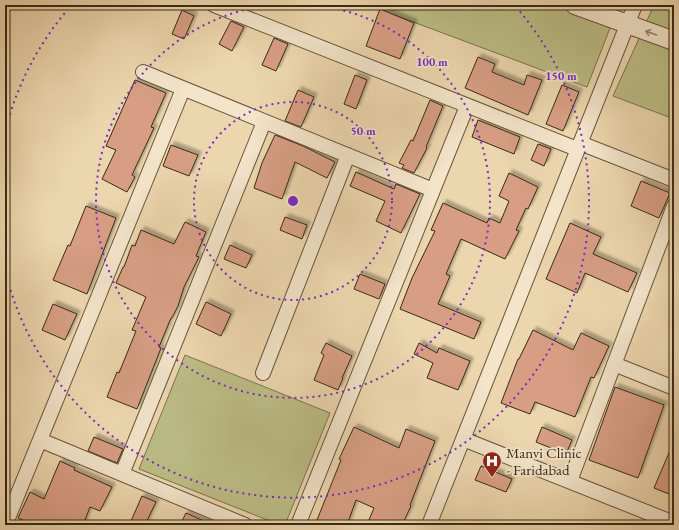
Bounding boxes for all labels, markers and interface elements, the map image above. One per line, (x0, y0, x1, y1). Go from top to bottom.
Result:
one-way arrow (645, 28, 657, 36)
text: 100 m (416, 54, 448, 70)
text: 150 m (545, 68, 577, 84)
text: 50 m (350, 123, 376, 139)
centre of rings (286, 194, 300, 208)
place label: Manvi Clinic - Faridabad (506, 443, 582, 479)
hospital icon: Manvi Clinic - Faridabad (481, 450, 503, 478)

